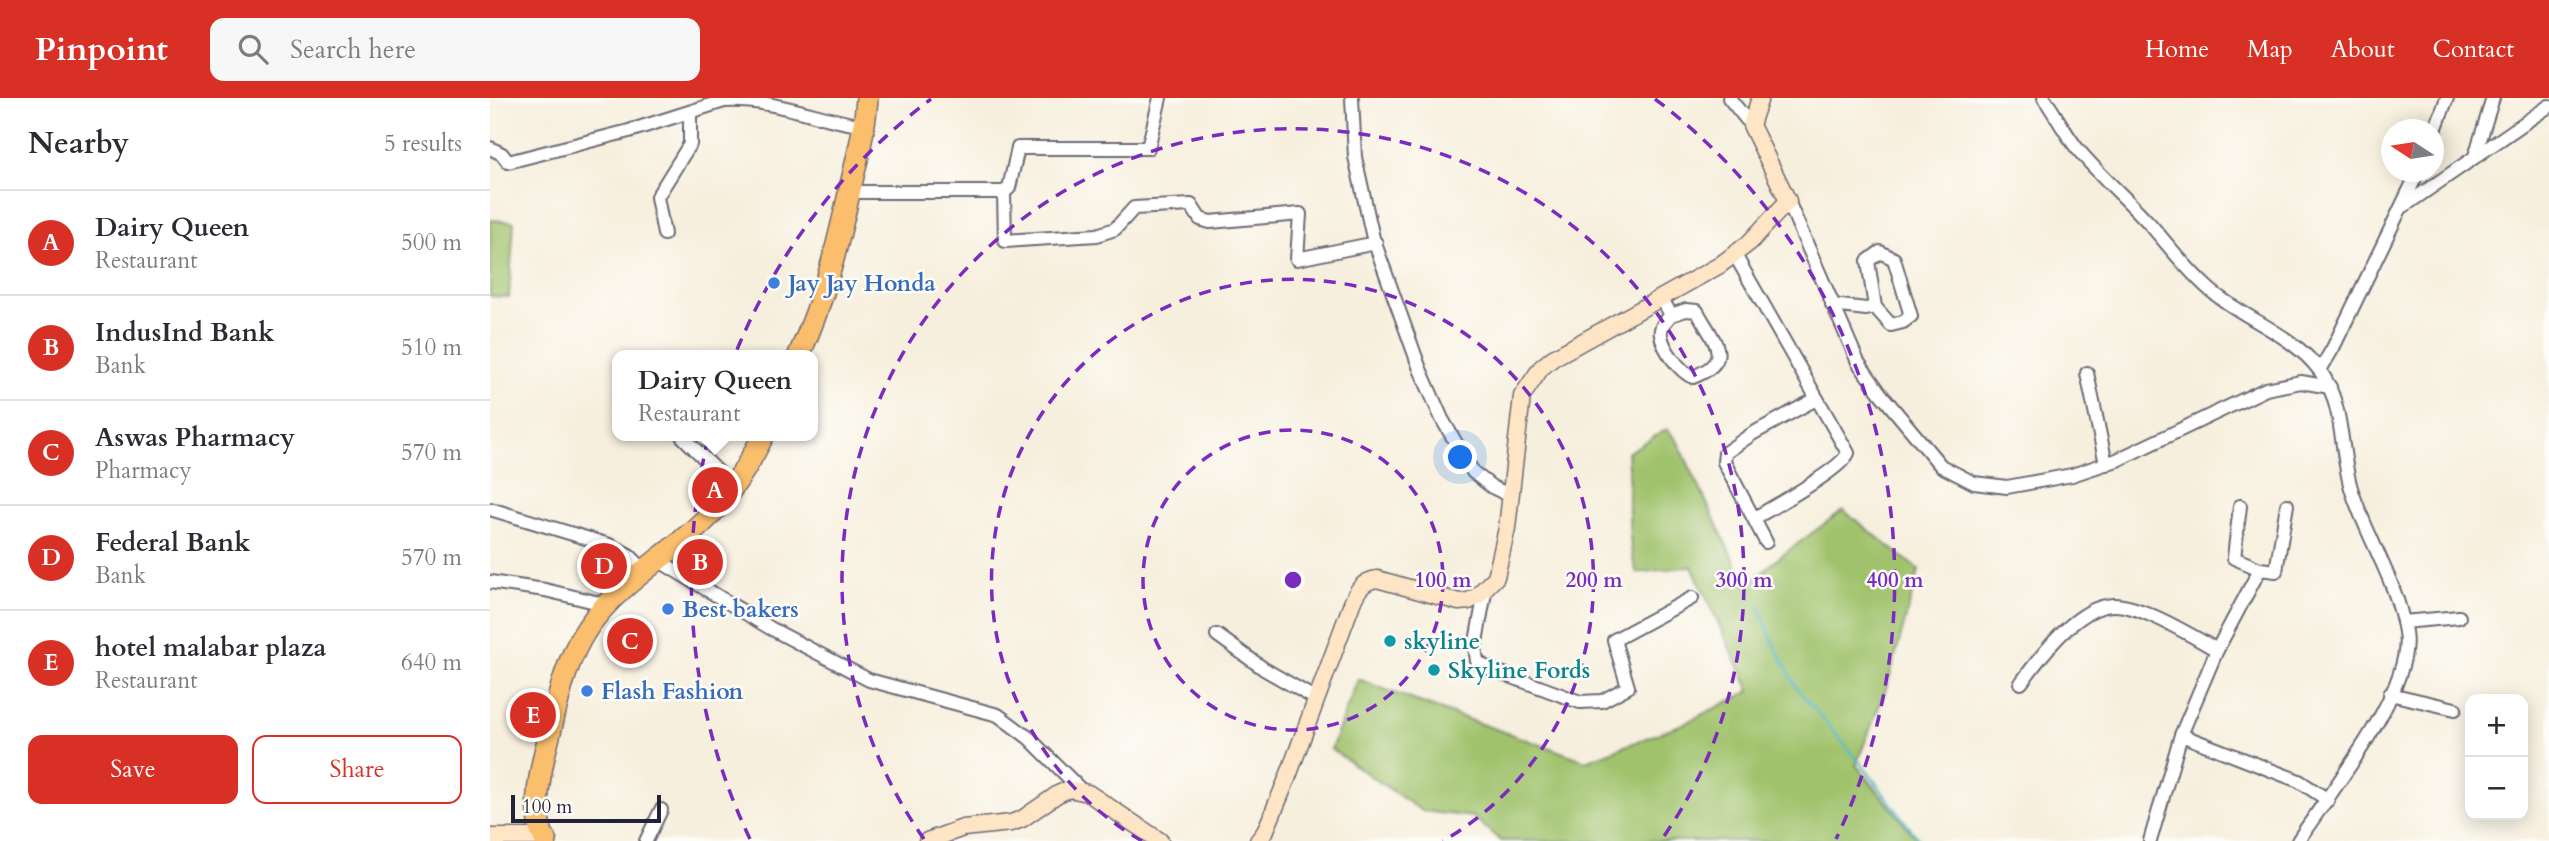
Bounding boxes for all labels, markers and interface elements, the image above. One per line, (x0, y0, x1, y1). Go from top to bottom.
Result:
search box (210, 18, 700, 81)
text: Pinpoint (35, 27, 168, 72)
icon: search (234, 30, 272, 68)
text: Search here (290, 32, 416, 67)
text: Home (2145, 33, 2209, 66)
text: Map (2247, 33, 2293, 66)
text: About (2331, 33, 2395, 66)
text: Contact (2433, 33, 2514, 66)
north arrow (2381, 119, 2444, 182)
text: Nearby (28, 123, 129, 164)
text: 5 results (384, 128, 462, 159)
text: Dairy Queen (95, 210, 249, 245)
text: A (42, 227, 60, 258)
text: 500 m (401, 227, 462, 258)
text: Restaurant (95, 245, 198, 276)
place label: Jay Jay Honda (785, 268, 936, 299)
marker: Jay Jay Honda (766, 275, 782, 291)
text: IndusInd Bank (95, 315, 275, 350)
text: B (43, 332, 59, 363)
text: 510 m (401, 332, 462, 363)
text: Bank (95, 350, 146, 381)
popup (612, 350, 818, 441)
text: Dairy Queen (638, 363, 792, 398)
text: Restaurant (638, 398, 740, 429)
text: Aswas Pharmacy (95, 420, 295, 455)
text: C (42, 437, 60, 468)
text: 570 m (401, 437, 462, 468)
your location (1443, 440, 1477, 474)
text: Pharmacy (95, 455, 192, 486)
pin: A (692, 464, 738, 516)
text: Federal Bank (95, 525, 250, 560)
pin: B (677, 536, 723, 588)
pin: D (581, 540, 627, 592)
text: D (41, 542, 61, 573)
text: 570 m (401, 542, 462, 573)
text: Bank (95, 560, 146, 591)
text: 100 m (1414, 566, 1472, 595)
text: 200 m (1565, 566, 1623, 595)
text: 300 m (1715, 566, 1773, 595)
text: 400 m (1866, 566, 1924, 595)
centre of rings (1281, 568, 1305, 592)
place label: Best bakers (682, 594, 799, 625)
marker: Best bakers (660, 601, 676, 617)
pin: C (607, 615, 653, 667)
place label: skyline (1404, 626, 1480, 657)
text: hotel malabar plaza (95, 630, 327, 665)
marker: skyline (1382, 633, 1398, 649)
text: E (44, 647, 58, 678)
text: 640 m (401, 647, 462, 678)
place label: Skyline Fords (1448, 655, 1590, 686)
marker: Skyline Fords (1426, 662, 1442, 678)
text: Restaurant (95, 665, 198, 696)
place label: Flash Fashion (601, 676, 744, 707)
marker: Flash Fashion (579, 683, 595, 699)
pin: E (510, 689, 556, 741)
map controls (2465, 694, 2528, 820)
button: + (2465, 694, 2528, 757)
button: Save (28, 735, 238, 804)
button: Share (252, 735, 462, 804)
button: − (2465, 757, 2528, 820)
scale bar (511, 792, 662, 824)
text: 100 m (522, 794, 572, 820)

